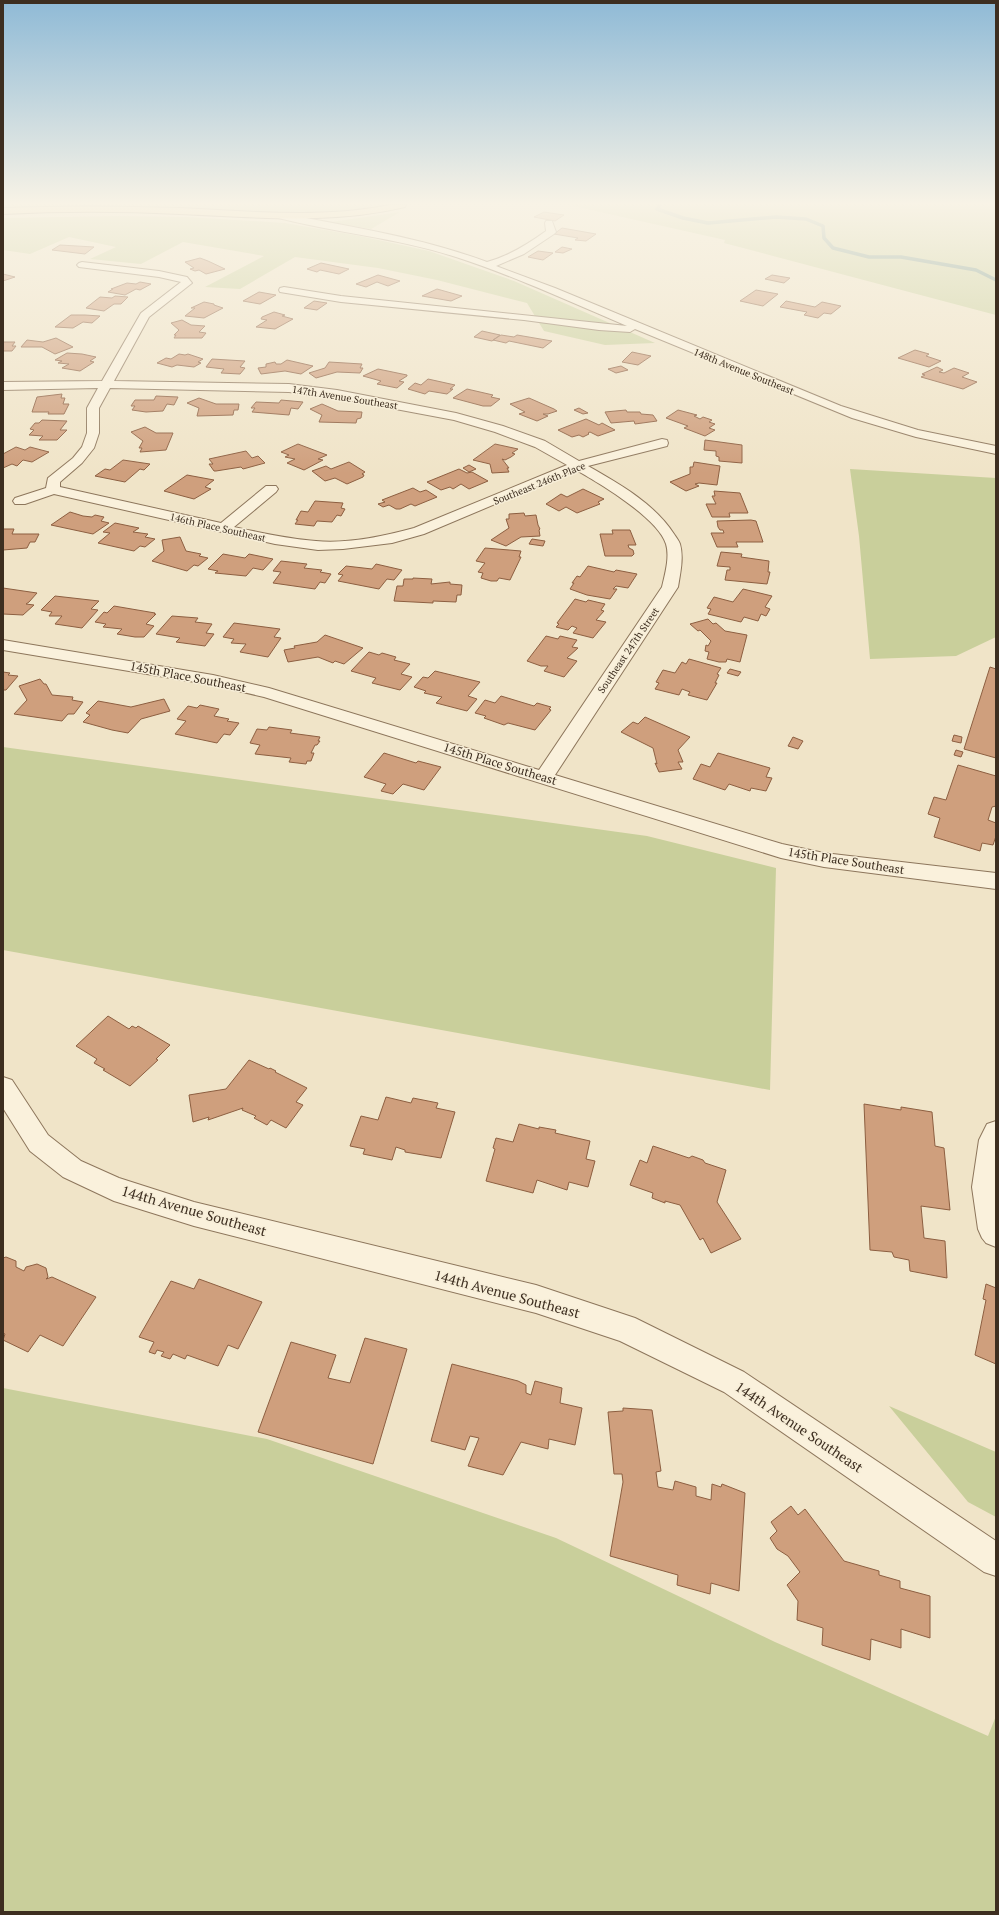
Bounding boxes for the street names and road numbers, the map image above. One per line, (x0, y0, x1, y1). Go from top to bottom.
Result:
street label: 148th Avenue Southeast (692, 345, 796, 398)
street label: 147th Avenue Southeast (291, 383, 399, 412)
street label: Southeast 246th Place (491, 459, 587, 508)
street label: 146th Place Southeast (169, 510, 268, 545)
street label: Southeast 247th Street (595, 605, 662, 696)
street label: 145th Place Southeast (129, 658, 248, 695)
street label: 145th Place Southeast (442, 739, 559, 788)
street label: 145th Place Southeast (787, 844, 906, 877)
street label: 144th Avenue Southeast (119, 1181, 270, 1241)
street label: 144th Avenue Southeast (432, 1265, 583, 1322)
street label: 144th Avenue Southeast (732, 1377, 868, 1477)

